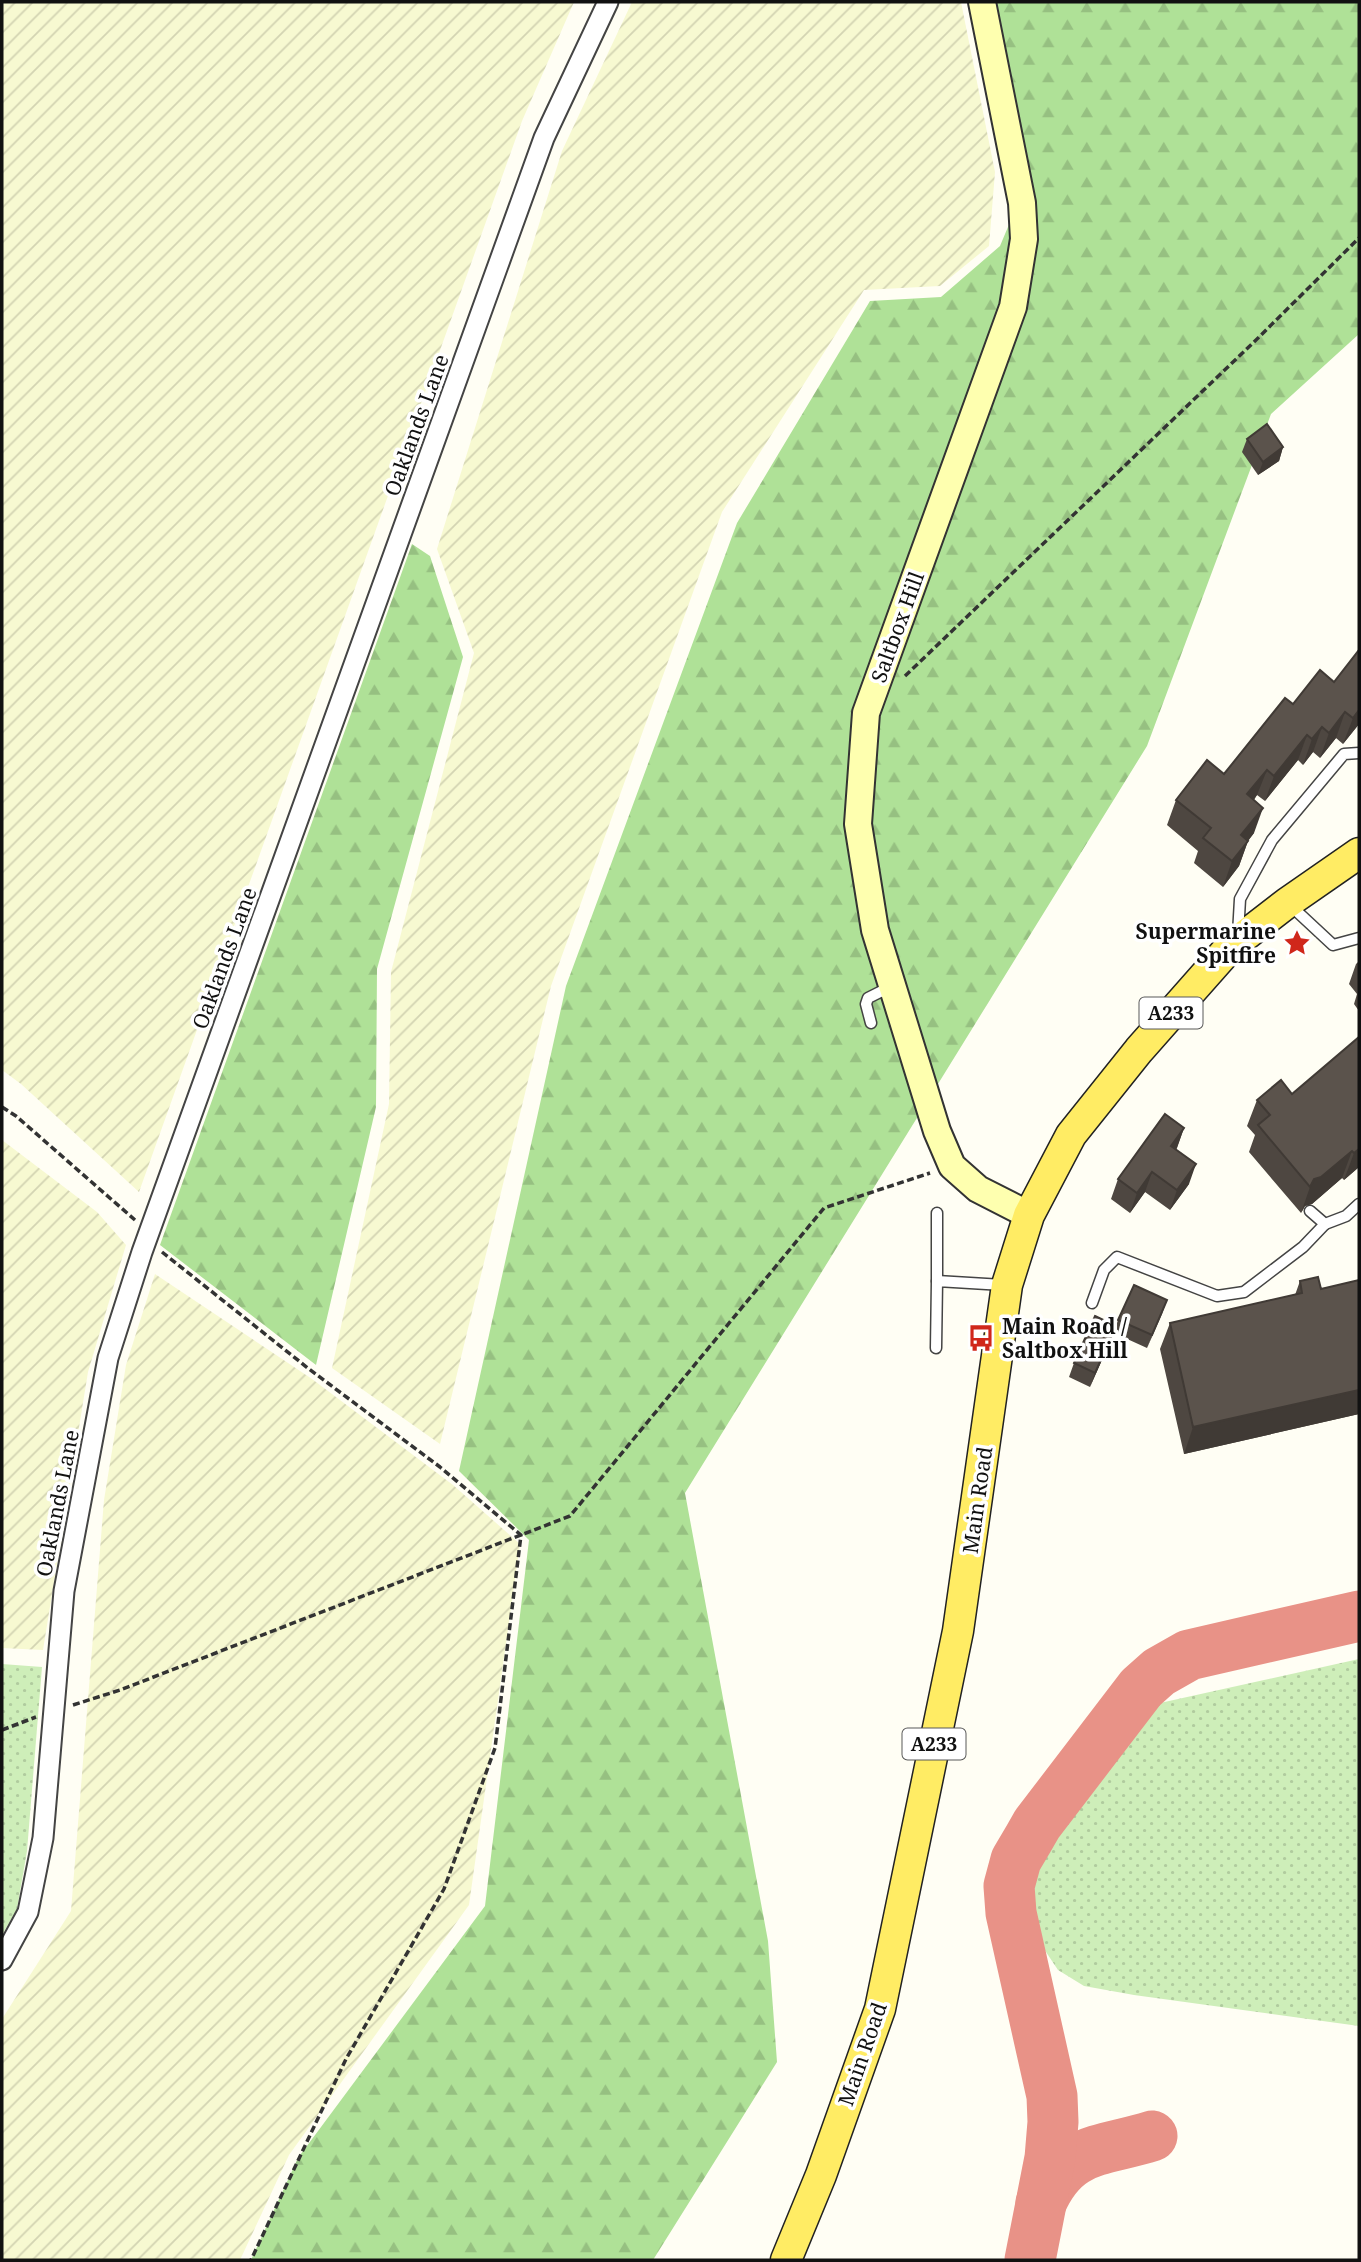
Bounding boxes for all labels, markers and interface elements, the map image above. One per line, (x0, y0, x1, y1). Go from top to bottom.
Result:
street label: Oaklands Lane (377, 350, 455, 500)
street label: Saltbox Hill (864, 567, 930, 686)
street label: Oaklands Lane (185, 883, 263, 1033)
place label: Supermarine Spitfire (1136, 917, 1276, 969)
place icon: Supermarine Spitfire (1282, 928, 1312, 958)
road number: A233 (1140, 998, 1202, 1028)
place label: Main Road / Saltbox Hill (1002, 1312, 1128, 1364)
bus stop icon: Main Road / Saltbox Hill (966, 1323, 996, 1353)
street label: Oaklands Lane (29, 1427, 85, 1579)
street label: Main Road (956, 1445, 998, 1555)
road number: A233 (902, 1728, 965, 1760)
street label: Main Road (831, 1998, 893, 2110)

